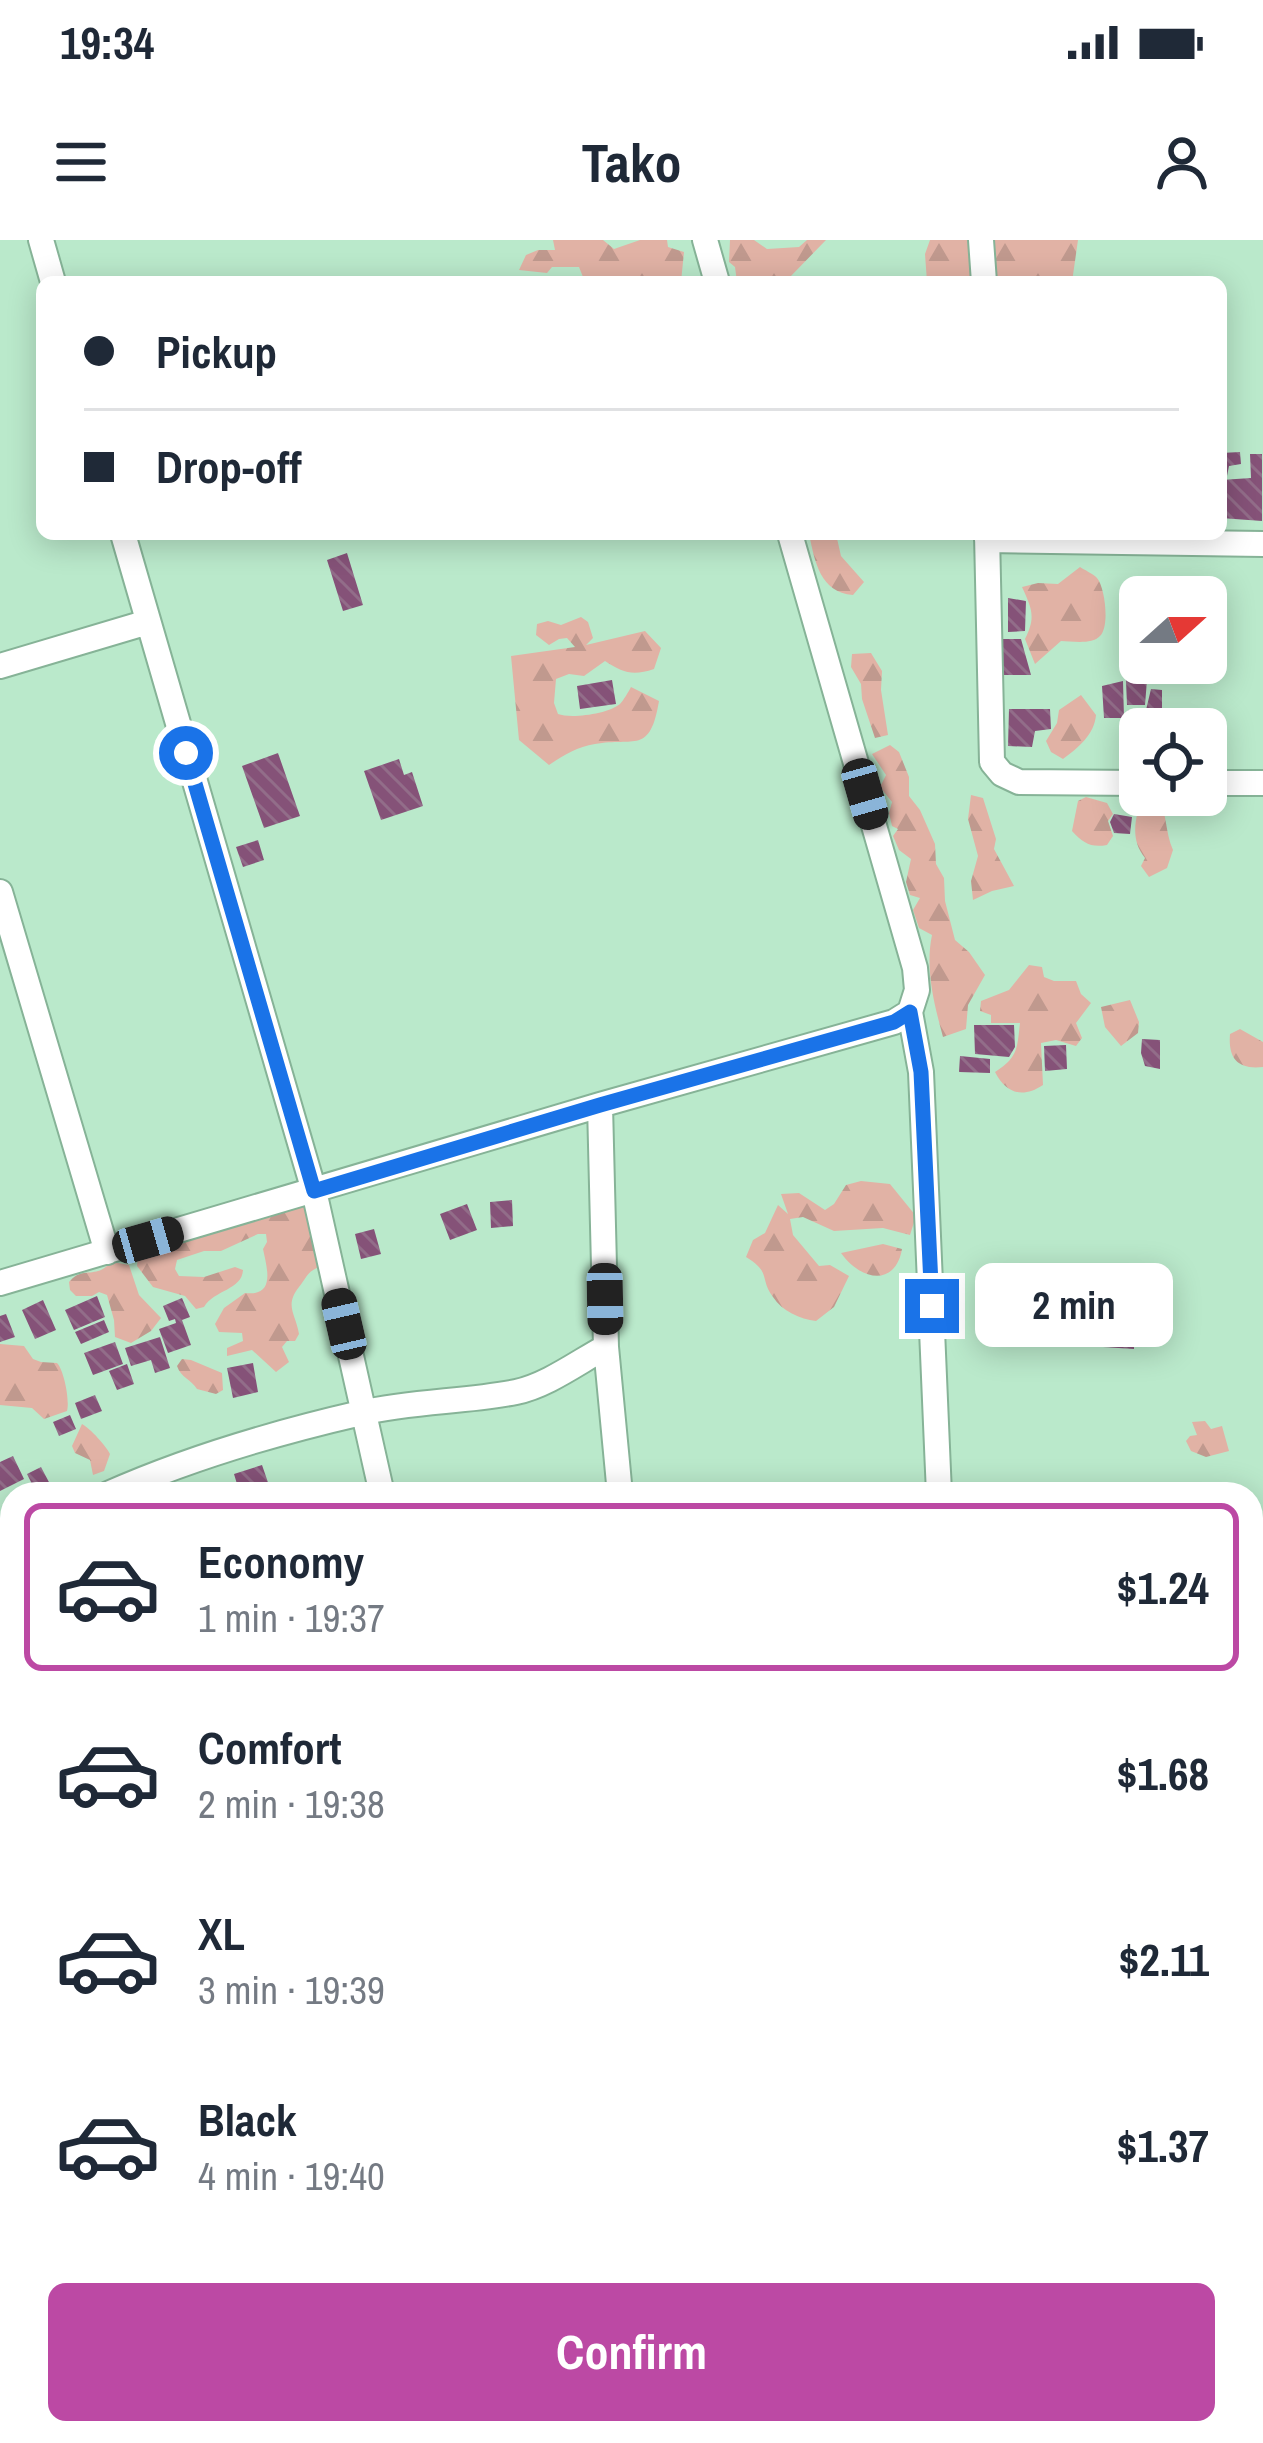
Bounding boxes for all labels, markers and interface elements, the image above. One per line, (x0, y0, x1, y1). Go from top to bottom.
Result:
text: 19:34 (60, 12, 154, 73)
text: Tako (581, 126, 682, 199)
icon: menu (48, 129, 114, 195)
icon: person (1149, 129, 1215, 195)
text: Pickup (156, 321, 277, 382)
text: Drop-off (156, 436, 302, 497)
north arrow (1119, 576, 1227, 684)
map controls (1119, 576, 1227, 816)
button: locate (1119, 708, 1227, 816)
route start (159, 726, 213, 780)
car (838, 754, 892, 834)
car (108, 1213, 188, 1267)
car (586, 1263, 624, 1335)
callout: 2 min (974, 1264, 1172, 1348)
route end (905, 1279, 959, 1333)
text: 2 min (1032, 1279, 1116, 1331)
car (318, 1285, 370, 1363)
text: Economy (198, 1531, 364, 1592)
icon: car (54, 1533, 162, 1641)
text: $1.24 (1117, 1557, 1209, 1618)
text: 1 min · 19:37 (198, 1592, 385, 1644)
text: Comfort (198, 1717, 341, 1778)
icon: car (54, 1719, 162, 1827)
text: $1.68 (1117, 1743, 1209, 1804)
text: 2 min · 19:38 (198, 1778, 385, 1830)
text: XL (198, 1903, 245, 1964)
icon: car (54, 1905, 162, 2013)
text: $2.11 (1119, 1929, 1209, 1990)
text: 3 min · 19:39 (198, 1964, 385, 2016)
text: Black (198, 2089, 296, 2150)
icon: car (54, 2091, 162, 2199)
text: $1.37 (1117, 2115, 1209, 2176)
text: 4 min · 19:40 (198, 2150, 385, 2202)
button: Confirm (48, 2283, 1215, 2421)

